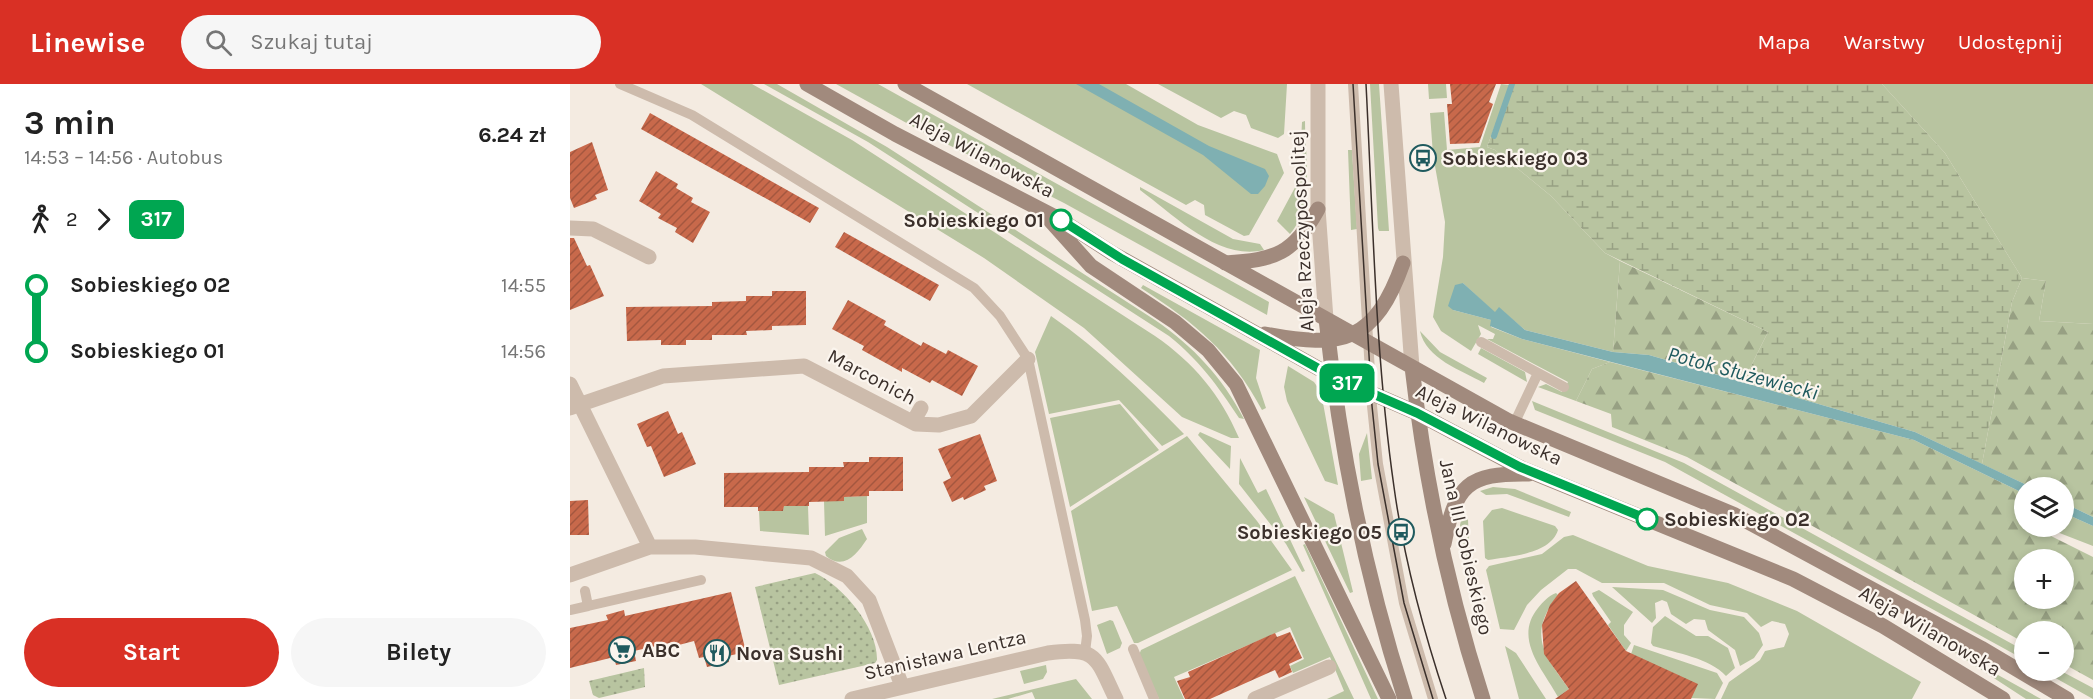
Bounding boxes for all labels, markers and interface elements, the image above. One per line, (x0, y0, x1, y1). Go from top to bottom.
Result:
search box (181, 15, 601, 69)
text: Linewise (30, 26, 145, 59)
icon: search (202, 26, 235, 59)
text: Szukaj tutaj (250, 29, 373, 55)
text: Mapa (1757, 30, 1811, 54)
text: Warstwy (1844, 30, 1925, 54)
text: Udostępnij (1958, 30, 2063, 54)
text: 3 min (24, 104, 116, 142)
street label: Aleja Wilanowska (906, 107, 1058, 203)
text: 6.24 zł (478, 122, 546, 148)
street label: Aleja Rzeczypospolitej (1285, 130, 1319, 332)
bus stop icon: Sobieskiego 03 (1408, 143, 1438, 173)
text: 14:53 – 14:56 · Autobus (24, 146, 223, 169)
place label: Sobieskiego 03 (1442, 147, 1588, 170)
icon: walk (24, 203, 57, 236)
icon: forward (87, 203, 120, 236)
text: 317 (141, 207, 172, 231)
text: 2 (66, 208, 78, 231)
place label: Sobieskiego 01 (903, 209, 1044, 232)
marker: Sobieskiego 01 (1050, 209, 1072, 231)
text: Sobieskiego 02 (70, 272, 230, 298)
text: 14:55 (501, 274, 546, 297)
text: Sobieskiego 01 (70, 338, 225, 364)
text: 14:56 (501, 340, 546, 363)
water label: Potok Służewiecki (1665, 341, 1821, 405)
street label: Marconich (824, 344, 920, 410)
line badge: 317 (1312, 364, 1382, 402)
text: 317 (1332, 371, 1363, 395)
street label: Aleja Wilanowska (1412, 380, 1566, 470)
street label: Jana III Sobieskiego (1435, 457, 1497, 637)
map controls (2014, 477, 2074, 681)
button: layers (2014, 477, 2074, 537)
marker: Sobieskiego 02 (1636, 508, 1658, 530)
place label: Sobieskiego 02 (1664, 508, 1810, 531)
bus stop icon: Sobieskiego 05 (1386, 517, 1416, 547)
place label: Sobieskiego 05 (1237, 521, 1382, 544)
button: + (2014, 549, 2074, 609)
street label: Aleja Wilanowska (1855, 581, 2005, 681)
button: Start (24, 618, 279, 687)
button: Bilety (291, 618, 546, 687)
button: − (2014, 621, 2074, 681)
street label: Stanisława Lentza (862, 625, 1028, 685)
supermarket icon: ABC (607, 635, 637, 665)
restaurant icon: Nova Sushi (702, 638, 732, 668)
place label: ABC (642, 639, 680, 662)
place label: Nova Sushi (736, 642, 844, 665)

